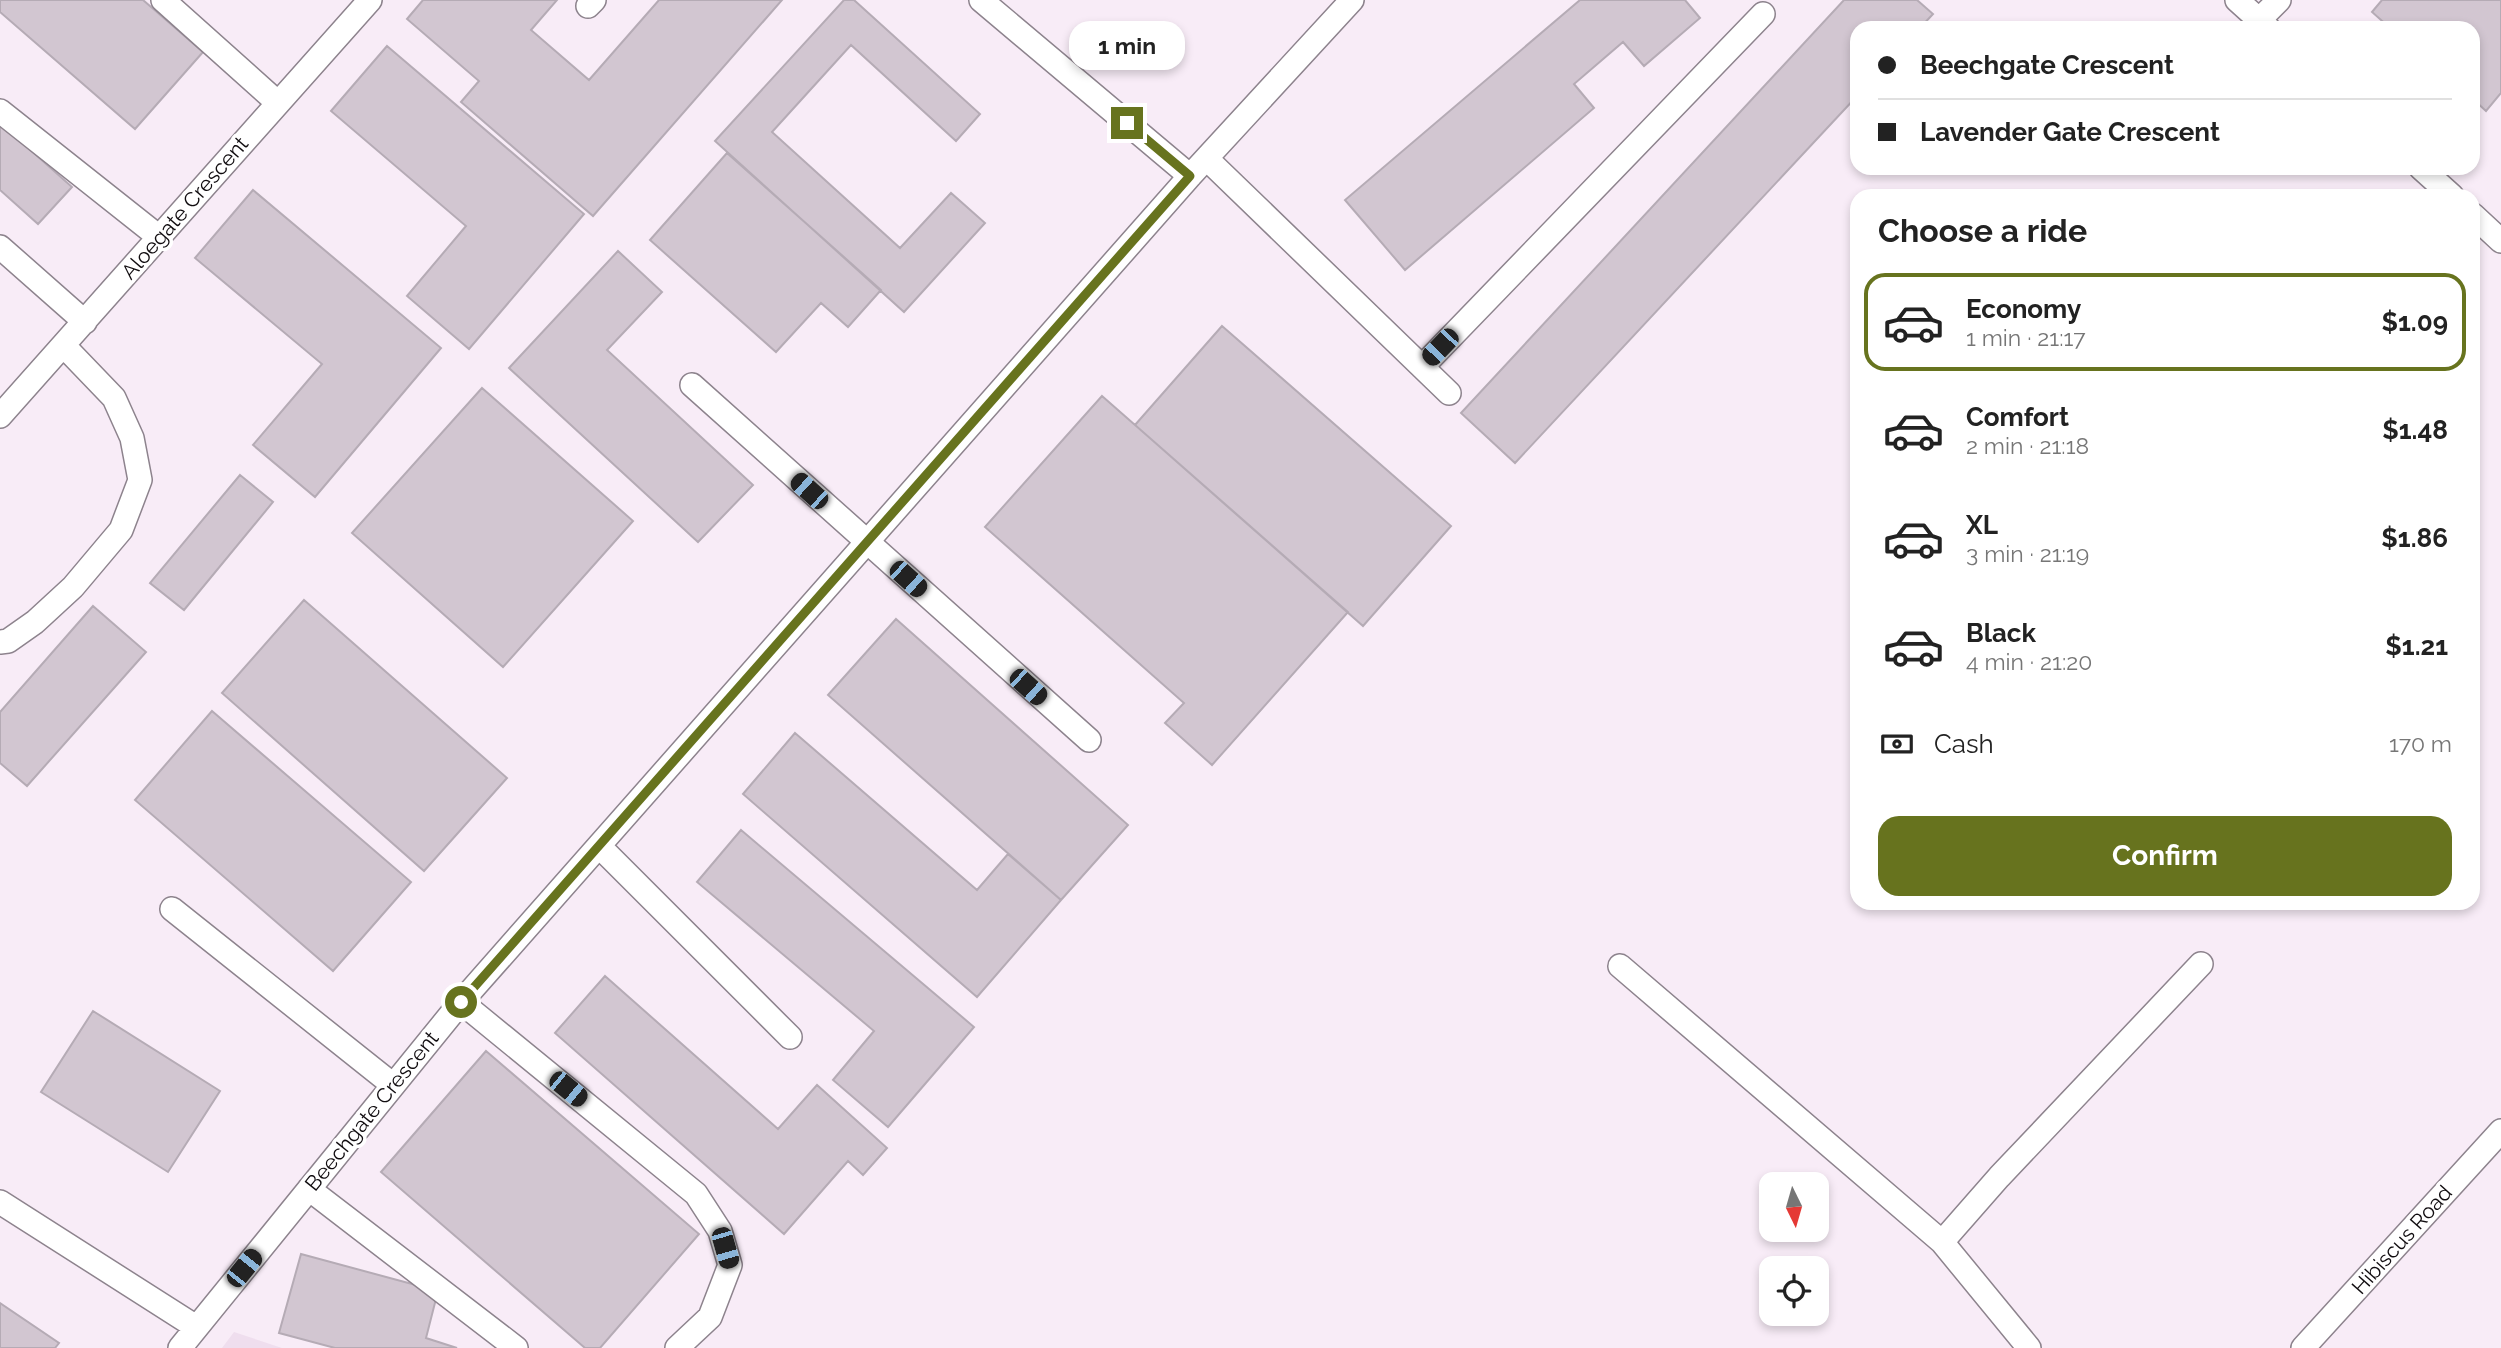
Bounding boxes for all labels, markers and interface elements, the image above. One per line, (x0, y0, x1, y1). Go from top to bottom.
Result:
callout: 1 min (1069, 22, 1185, 71)
text: 1 min (1098, 32, 1156, 59)
text: Beechgate Crescent (1920, 50, 2174, 80)
route end (1111, 107, 1143, 139)
text: Lavender Gate Crescent (1920, 117, 2220, 147)
street label: Aloegate Crescent (116, 131, 253, 284)
text: Choose a ride (1878, 212, 2087, 249)
icon: car (1882, 291, 1945, 354)
text: Economy (1966, 294, 2081, 324)
text: $1.09 (2382, 307, 2448, 337)
text: 1 min · 21:17 (1966, 324, 2086, 351)
car (1418, 325, 1463, 369)
icon: car (1882, 399, 1945, 462)
text: Comfort (1966, 402, 2069, 432)
text: $1.48 (2382, 415, 2448, 445)
text: 2 min · 21:18 (1966, 432, 2089, 459)
car (787, 469, 832, 513)
icon: car (1882, 507, 1945, 570)
text: XL (1966, 510, 1998, 540)
text: $1.86 (2381, 523, 2448, 553)
text: 3 min · 21:19 (1966, 540, 2089, 567)
car (886, 557, 931, 601)
icon: car (1882, 615, 1945, 678)
text: Black (1966, 618, 2036, 648)
text: $1.21 (2385, 631, 2448, 661)
text: 4 min · 21:20 (1966, 648, 2092, 675)
car (1006, 665, 1051, 709)
icon: cash (1878, 725, 1916, 763)
text: Cash (1934, 729, 1994, 759)
text: 170 m (2389, 730, 2452, 757)
button: Confirm (1878, 816, 2452, 896)
route start (445, 986, 477, 1018)
street label: Beechgate Crescent (300, 1026, 444, 1196)
car (546, 1068, 591, 1110)
north arrow (1759, 1172, 1829, 1242)
map controls (1759, 1172, 1829, 1326)
street label: Hibiscus Road (2346, 1180, 2457, 1299)
car (710, 1225, 741, 1271)
car (223, 1245, 266, 1291)
button: locate (1759, 1256, 1829, 1326)

